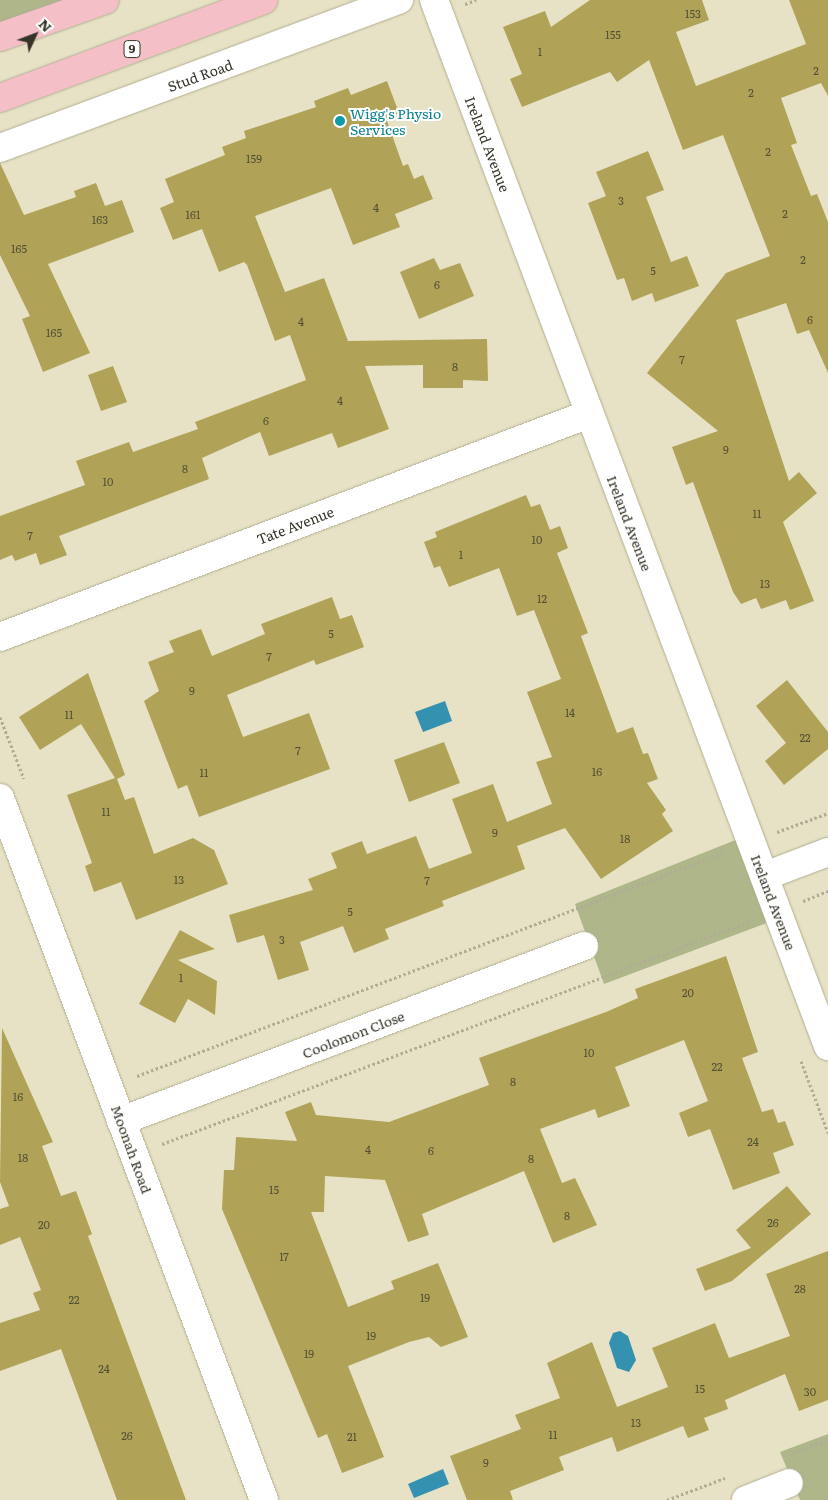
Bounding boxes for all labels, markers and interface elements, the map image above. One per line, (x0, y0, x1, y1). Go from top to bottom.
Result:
house number: 153 (685, 6, 701, 20)
north arrow (10, 10, 60, 60)
text: N (35, 14, 57, 36)
house number: 155 (605, 27, 621, 41)
road number: 9 (123, 40, 141, 59)
house number: 1 (538, 44, 542, 58)
street label: Stud Road (165, 55, 235, 95)
house number: 2 (813, 63, 819, 77)
house number: 2 (748, 85, 754, 99)
street label: Ireland Avenue (462, 94, 514, 194)
place label: Wigg's Physio Services (350, 105, 441, 138)
marker: Wigg's Physio Services (334, 115, 346, 127)
house number: 2 (765, 144, 771, 158)
house number: 159 (246, 151, 262, 165)
house number: 3 (618, 193, 624, 207)
house number: 4 (373, 200, 379, 214)
house number: 2 (782, 206, 788, 220)
house number: 161 (186, 207, 200, 221)
house number: 163 (92, 212, 108, 226)
house number: 165 (11, 241, 27, 255)
house number: 2 (800, 252, 806, 266)
house number: 5 (650, 263, 656, 277)
house number: 6 (434, 277, 440, 291)
house number: 6 (807, 312, 813, 326)
house number: 4 (298, 314, 304, 328)
house number: 165 (46, 325, 62, 339)
house number: 7 (679, 352, 685, 366)
house number: 8 (452, 359, 458, 373)
house number: 4 (337, 393, 343, 407)
house number: 6 (263, 413, 269, 427)
house number: 9 (723, 442, 729, 456)
house number: 8 (182, 461, 188, 475)
street label: Ireland Avenue (604, 473, 656, 573)
house number: 10 (103, 474, 113, 488)
street label: Tate Avenue (254, 503, 336, 547)
house number: 11 (753, 506, 761, 520)
house number: 7 (27, 528, 33, 542)
house number: 10 (532, 532, 542, 546)
house number: 1 (459, 547, 463, 561)
house number: 13 (760, 576, 770, 590)
house number: 12 (537, 591, 547, 605)
house number: 5 (328, 626, 334, 640)
house number: 7 (266, 649, 272, 663)
house number: 9 (189, 683, 195, 697)
house number: 14 (565, 705, 575, 719)
house number: 11 (65, 707, 73, 721)
house number: 22 (799, 730, 811, 744)
house number: 7 (295, 743, 301, 757)
house number: 16 (592, 764, 602, 778)
house number: 11 (200, 765, 208, 779)
house number: 11 (102, 804, 110, 818)
house number: 9 (492, 825, 498, 839)
house number: 18 (620, 831, 630, 845)
street label: Ireland Avenue (748, 852, 800, 952)
house number: 13 (174, 872, 184, 886)
house number: 7 (424, 873, 430, 887)
house number: 5 (347, 904, 353, 918)
house number: 3 (279, 932, 285, 946)
house number: 1 (179, 970, 183, 984)
house number: 20 (682, 985, 694, 999)
street label: Coolomon Close (300, 1007, 406, 1061)
house number: 10 (584, 1045, 594, 1059)
house number: 22 (711, 1059, 723, 1073)
house number: 8 (510, 1074, 516, 1088)
house number: 16 (13, 1089, 23, 1103)
street label: Moonah Road (108, 1102, 156, 1196)
house number: 24 (747, 1134, 759, 1148)
house number: 4 (365, 1142, 371, 1156)
house number: 6 (428, 1143, 434, 1157)
house number: 18 (18, 1150, 28, 1164)
house number: 8 (528, 1151, 534, 1165)
house number: 15 (269, 1182, 279, 1196)
house number: 8 (564, 1208, 570, 1222)
house number: 26 (767, 1215, 779, 1229)
house number: 20 (38, 1217, 50, 1231)
house number: 17 (279, 1249, 289, 1263)
house number: 28 (794, 1281, 806, 1295)
house number: 19 (420, 1290, 430, 1304)
house number: 22 (68, 1292, 80, 1306)
house number: 19 (366, 1328, 376, 1342)
house number: 19 (304, 1346, 314, 1360)
house number: 24 (98, 1361, 110, 1375)
house number: 15 (695, 1381, 705, 1395)
house number: 30 (804, 1384, 816, 1398)
house number: 13 (631, 1415, 641, 1429)
house number: 11 (549, 1427, 557, 1441)
house number: 26 (121, 1428, 133, 1442)
house number: 21 (347, 1429, 357, 1443)
house number: 9 (483, 1455, 489, 1469)

